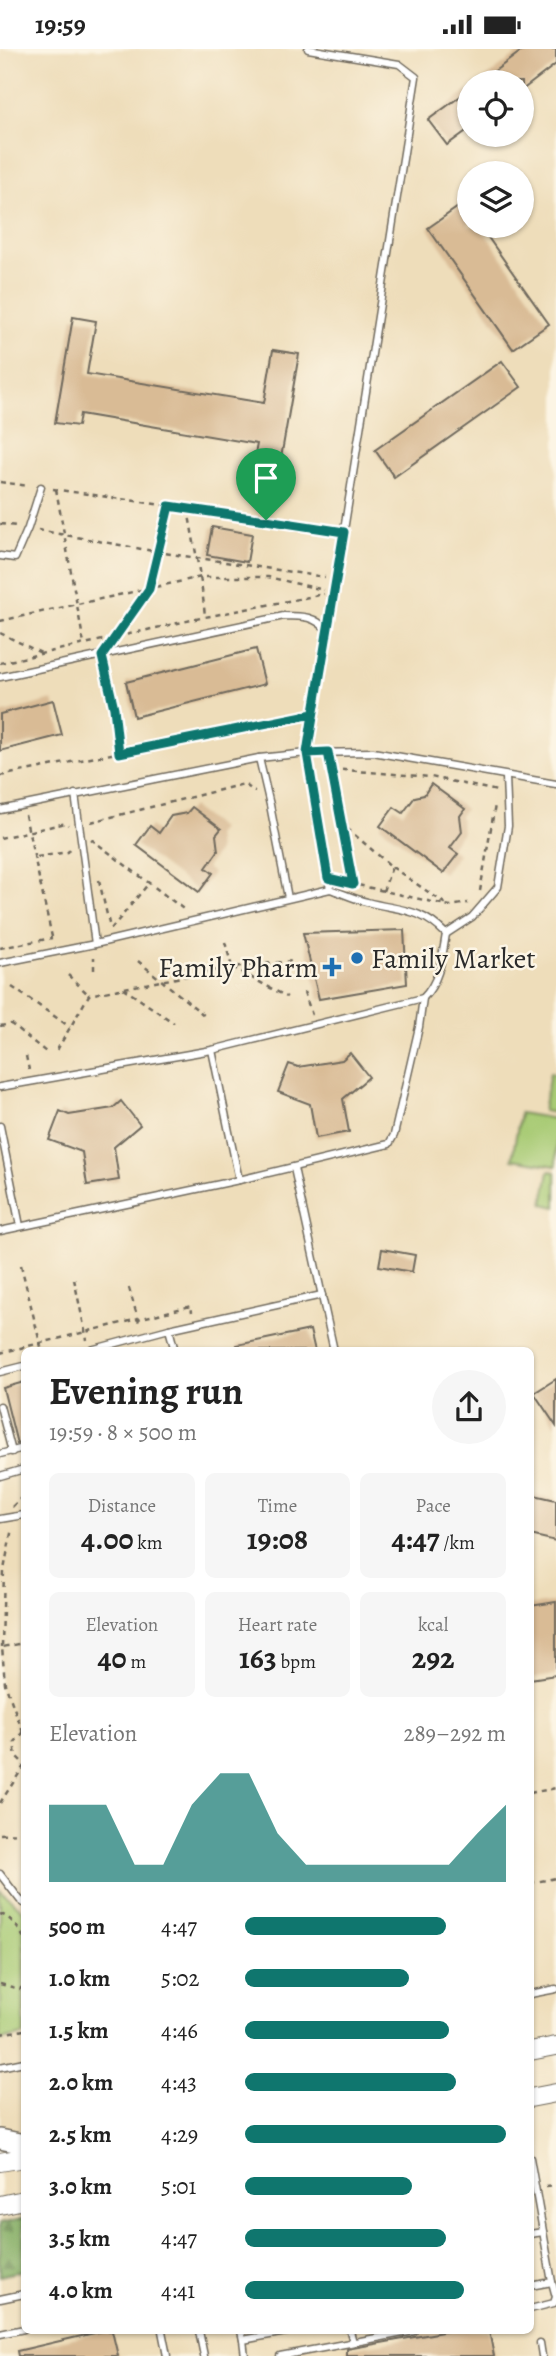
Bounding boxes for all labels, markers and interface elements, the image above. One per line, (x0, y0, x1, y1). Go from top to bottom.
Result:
text: 19:59 (35, 7, 86, 42)
map controls (457, 70, 534, 238)
button: locate (457, 70, 534, 147)
button: layers (457, 161, 534, 238)
pin (236, 448, 296, 520)
icon: arrive (247, 459, 285, 497)
place label: Family Market (371, 940, 536, 978)
place label: Family Pharm (158, 949, 318, 987)
marker: Family Market (349, 950, 365, 966)
marker: Family Pharm (324, 959, 340, 975)
text: Evening run (49, 1365, 243, 1417)
button: share (432, 1370, 506, 1444)
text: 19:59 · 8 × 500 m (49, 1417, 197, 1448)
text: Distance (88, 1493, 156, 1519)
text: Time (258, 1493, 297, 1519)
text: Pace (416, 1493, 451, 1519)
text: 4.00 (81, 1519, 134, 1559)
text: 19:08 (247, 1519, 308, 1559)
text: 4:47 (391, 1519, 440, 1559)
text: km (134, 1530, 163, 1556)
text: /km (440, 1530, 475, 1556)
text: Elevation (85, 1612, 158, 1638)
text: Heart rate (238, 1612, 317, 1638)
text: kcal (418, 1612, 448, 1638)
text: 40 (97, 1638, 127, 1678)
text: 163 (239, 1638, 277, 1678)
text: 292 (412, 1638, 455, 1678)
text: m (127, 1649, 146, 1675)
text: bpm (277, 1649, 316, 1675)
text: Elevation (49, 1718, 137, 1749)
text: 289–292 m (403, 1718, 506, 1749)
text: 500 m (49, 1911, 105, 1942)
text: 4:47 (161, 1911, 197, 1942)
text: 1.0 km (49, 1963, 110, 1994)
text: 5:02 (161, 1963, 200, 1994)
text: 1.5 km (49, 2015, 109, 2046)
text: 4:46 (161, 2015, 198, 2046)
text: 2.0 km (49, 2067, 113, 2098)
text: 4:43 (161, 2067, 197, 2098)
text: 2.5 km (49, 2119, 111, 2150)
text: 4:29 (161, 2119, 198, 2150)
text: 3.0 km (49, 2171, 112, 2202)
text: 5:01 (161, 2171, 197, 2202)
text: 3.5 km (49, 2223, 110, 2254)
text: 4:47 (161, 2223, 197, 2254)
text: 4.0 km (49, 2275, 113, 2306)
text: 4:41 (161, 2275, 195, 2306)

